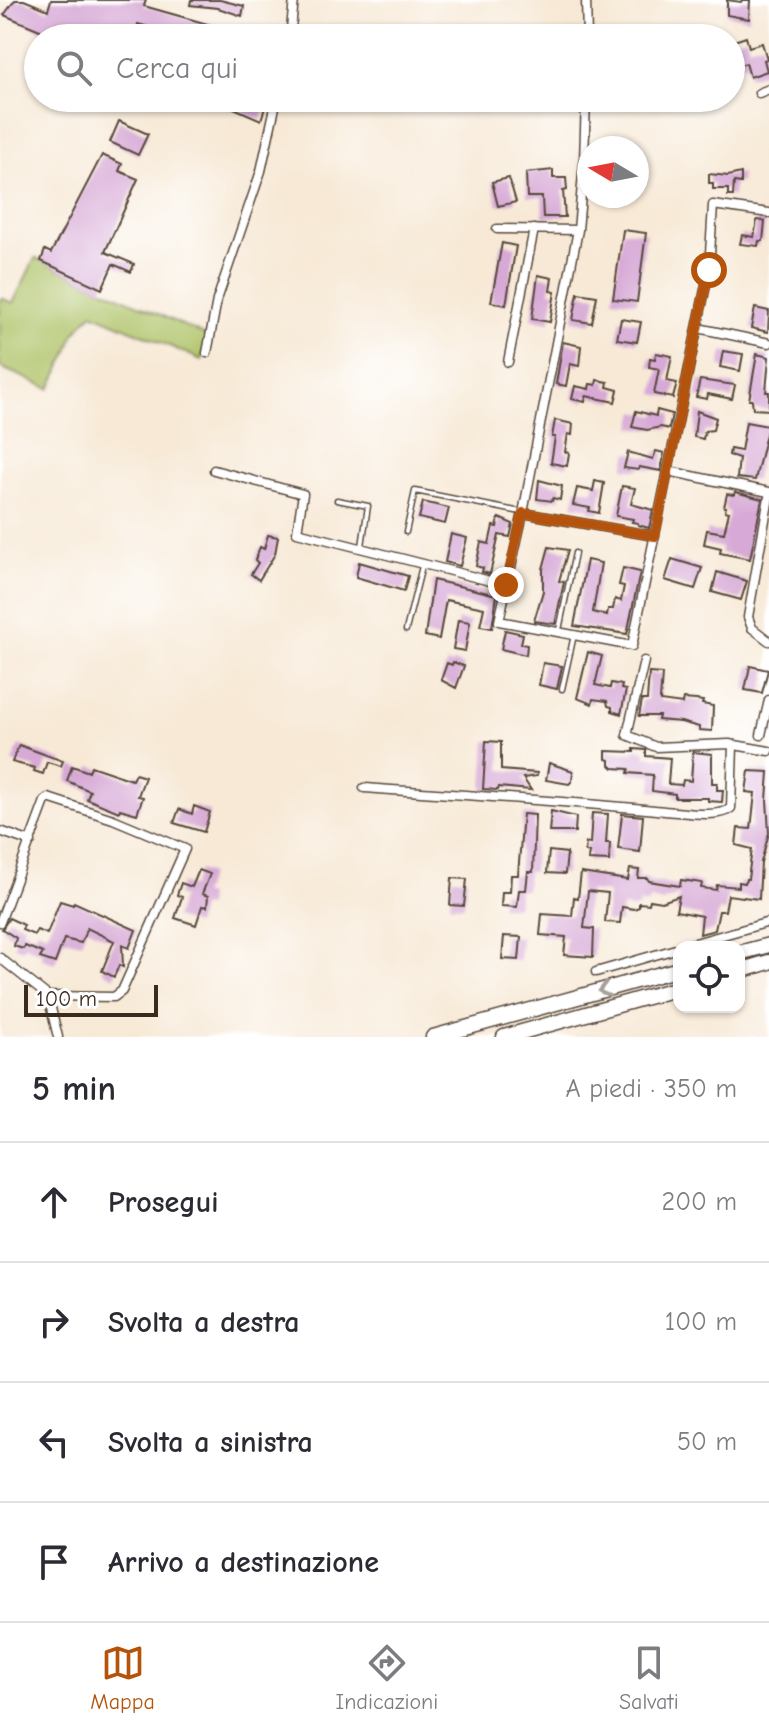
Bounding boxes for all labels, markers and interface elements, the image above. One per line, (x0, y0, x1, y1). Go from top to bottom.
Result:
search box (24, 24, 745, 112)
icon: search (52, 46, 96, 90)
text: Cerca qui (116, 51, 238, 86)
north arrow (577, 136, 649, 208)
route start (691, 252, 727, 288)
route end (488, 567, 524, 603)
map controls (673, 941, 745, 1013)
button: locate (673, 941, 745, 1013)
scale bar (24, 981, 158, 1017)
one-way arrow (597, 981, 611, 997)
text: 100 m (36, 986, 97, 1012)
text: 5 min (32, 1069, 116, 1109)
text: A piedi · 350 m (566, 1074, 737, 1104)
icon: ahead (32, 1180, 76, 1224)
text: Prosegui (108, 1185, 219, 1220)
text: 200 m (662, 1187, 737, 1217)
icon: right (32, 1300, 76, 1344)
text: Svolta a destra (108, 1305, 300, 1340)
text: 100 m (665, 1307, 737, 1337)
icon: left (32, 1420, 76, 1464)
text: Svolta a sinistra (108, 1425, 313, 1460)
text: 50 m (677, 1427, 737, 1457)
icon: arrive (32, 1540, 76, 1584)
text: Arrivo a destinazione (108, 1545, 379, 1580)
tab: Mappa (90, 1641, 155, 1715)
tab: Indicazioni (336, 1641, 438, 1715)
tab: Salvati (619, 1641, 679, 1715)

